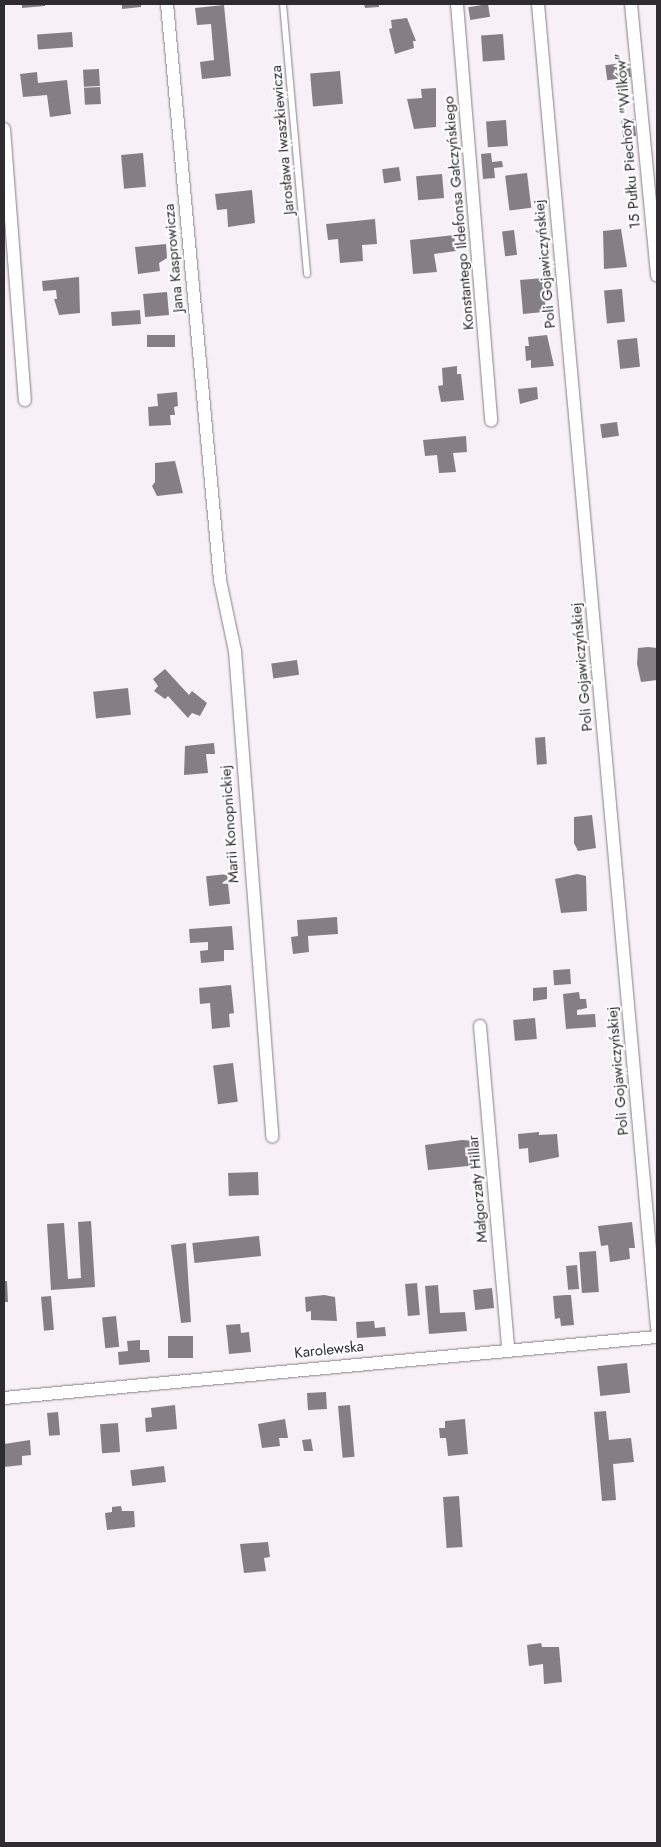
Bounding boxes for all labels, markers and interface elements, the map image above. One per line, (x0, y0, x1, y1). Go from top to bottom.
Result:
street label: 15 Pułku Piechoty "Wilków" (611, 52, 645, 230)
street label: Jarosława Iwaszkiewicza (268, 65, 298, 215)
street label: Konstantego Ildefonsa Gałczyńskiego (440, 95, 478, 331)
street label: Poli Gojawiczyńskiej (530, 199, 560, 329)
street label: Jana Kasprowicza (160, 203, 188, 313)
street label: Poli Gojawiczyńskiej (567, 602, 597, 732)
street label: Marii Konopnickiej (217, 764, 243, 884)
street label: Poli Gojawiczyńskiej (603, 1006, 633, 1136)
street label: Małgorzaty Hillar (464, 1134, 492, 1244)
street label: Karolewska (293, 1337, 365, 1363)

